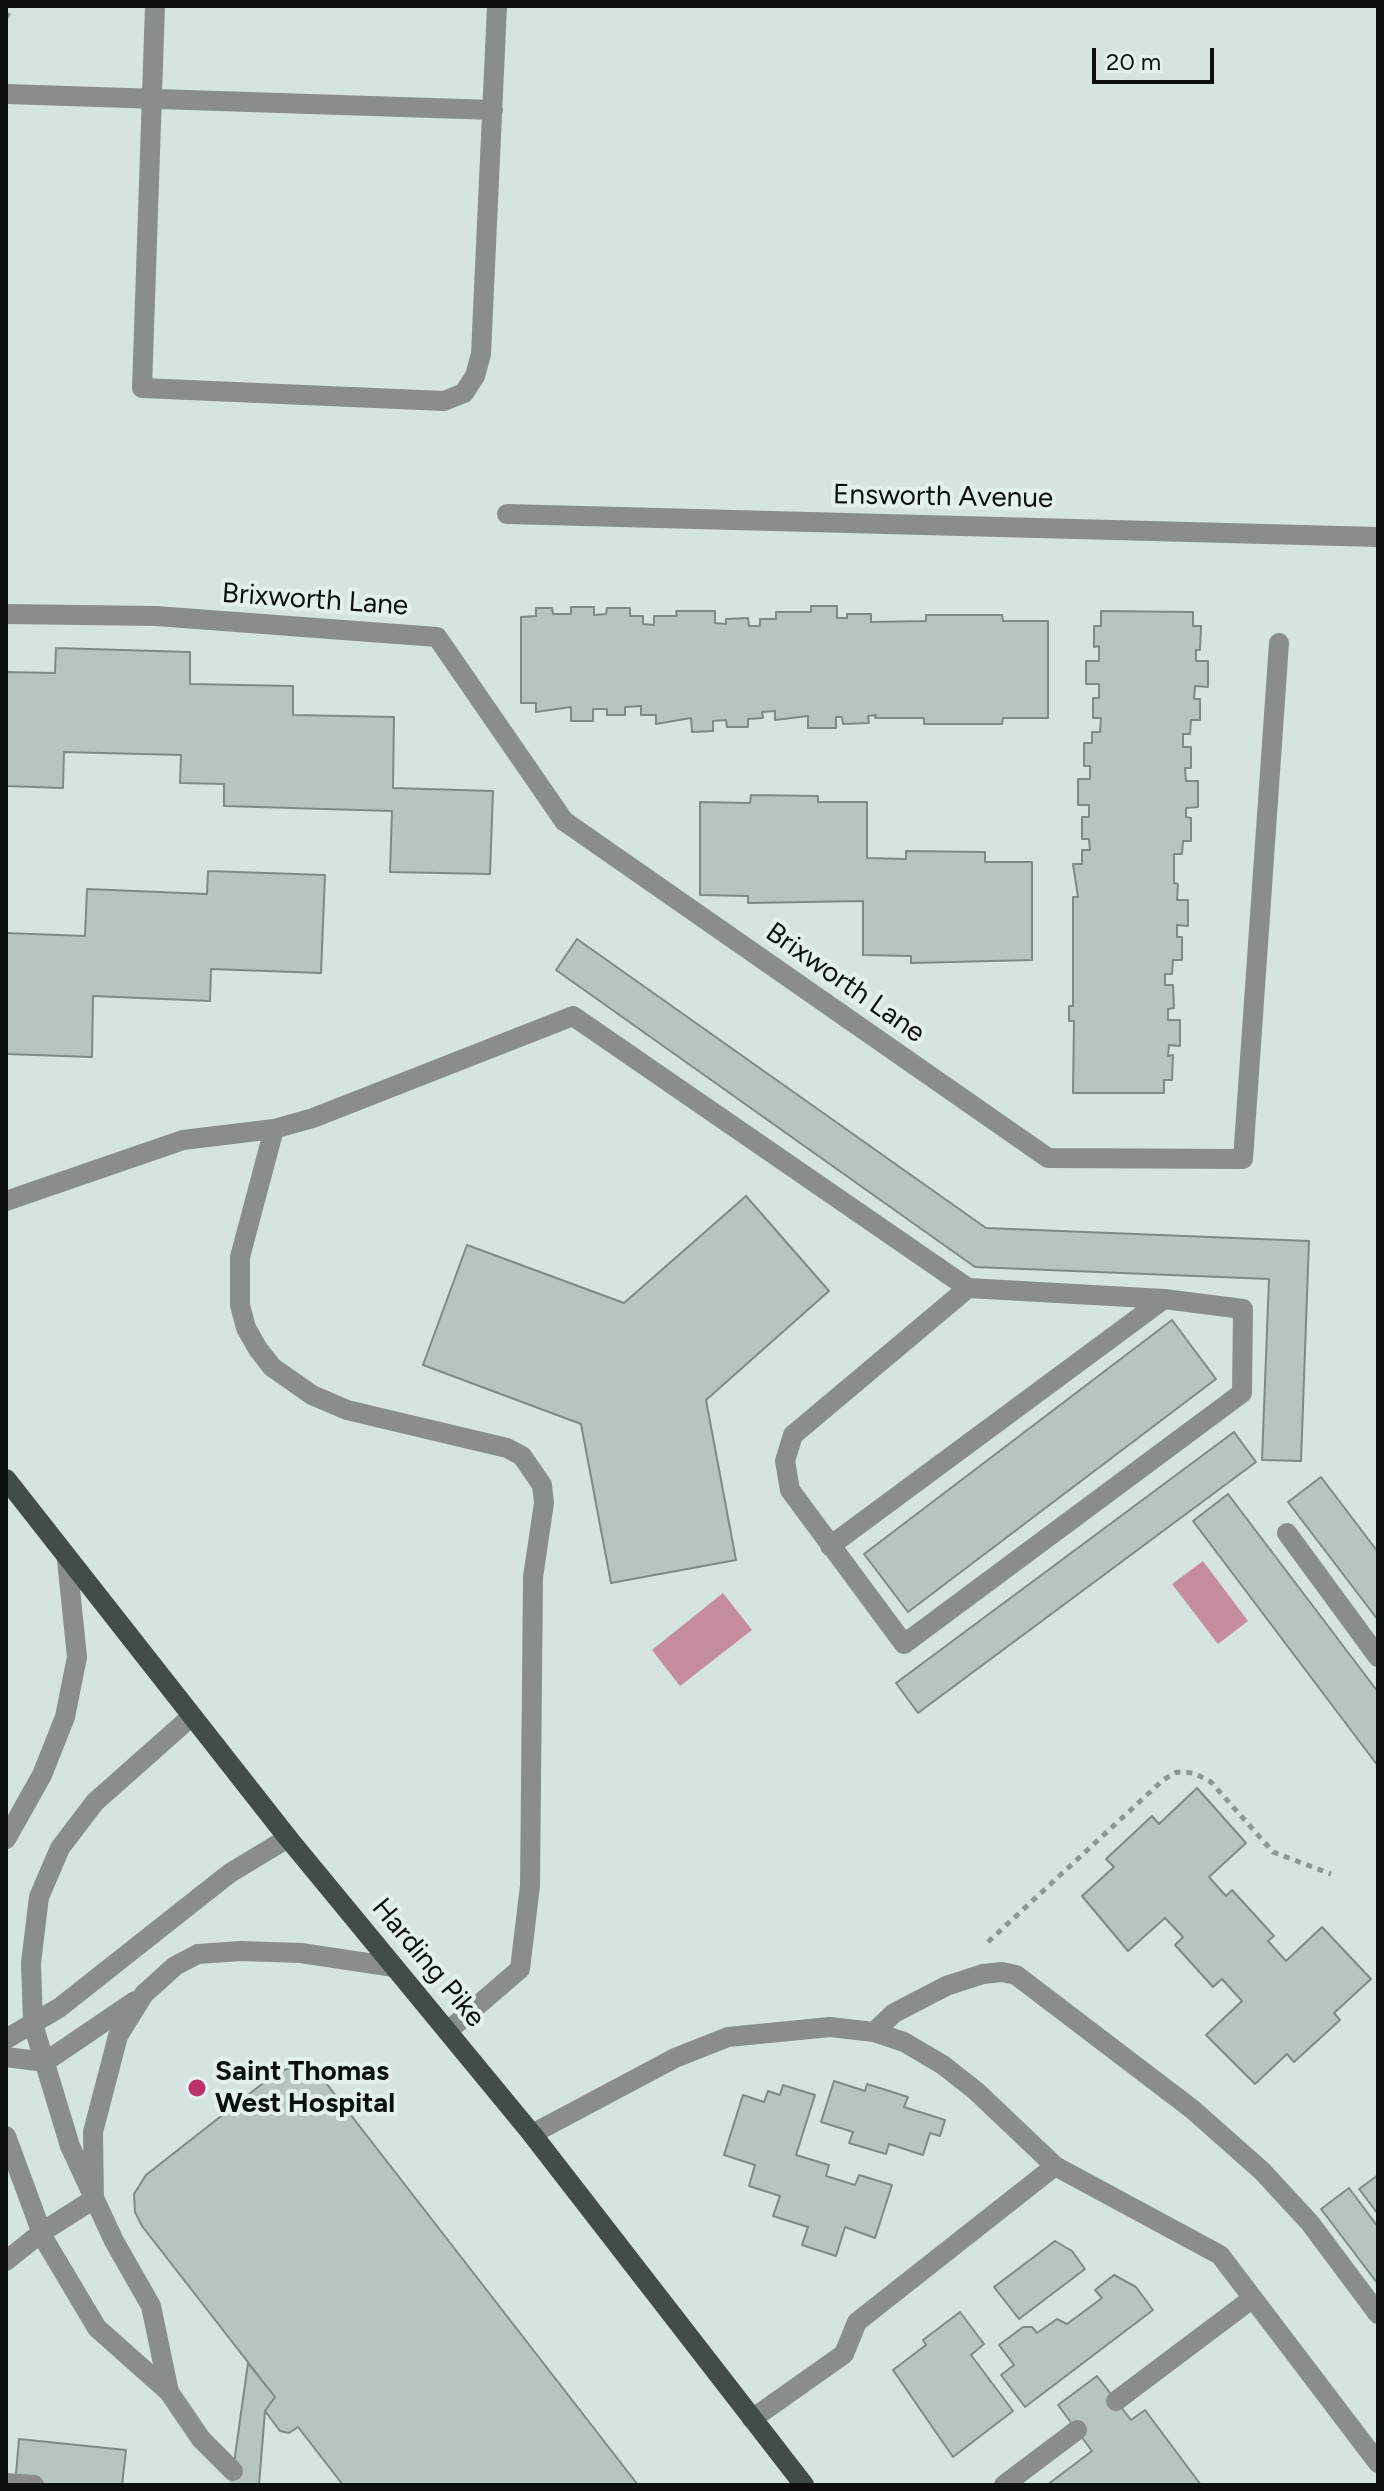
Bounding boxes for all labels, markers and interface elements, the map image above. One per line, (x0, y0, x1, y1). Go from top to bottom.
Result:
scale bar (1096, 32, 1218, 82)
text: 20 m (1106, 47, 1161, 76)
street label: Ensworth Avenue (833, 478, 1053, 516)
street label: Brixworth Lane (221, 577, 409, 623)
street label: Brixworth Lane (759, 916, 931, 1050)
street label: Harding Pike (364, 1892, 492, 2034)
place label: Saint Thomas West Hospital (215, 2055, 395, 2121)
marker: Saint Thomas West Hospital (186, 2077, 208, 2099)

